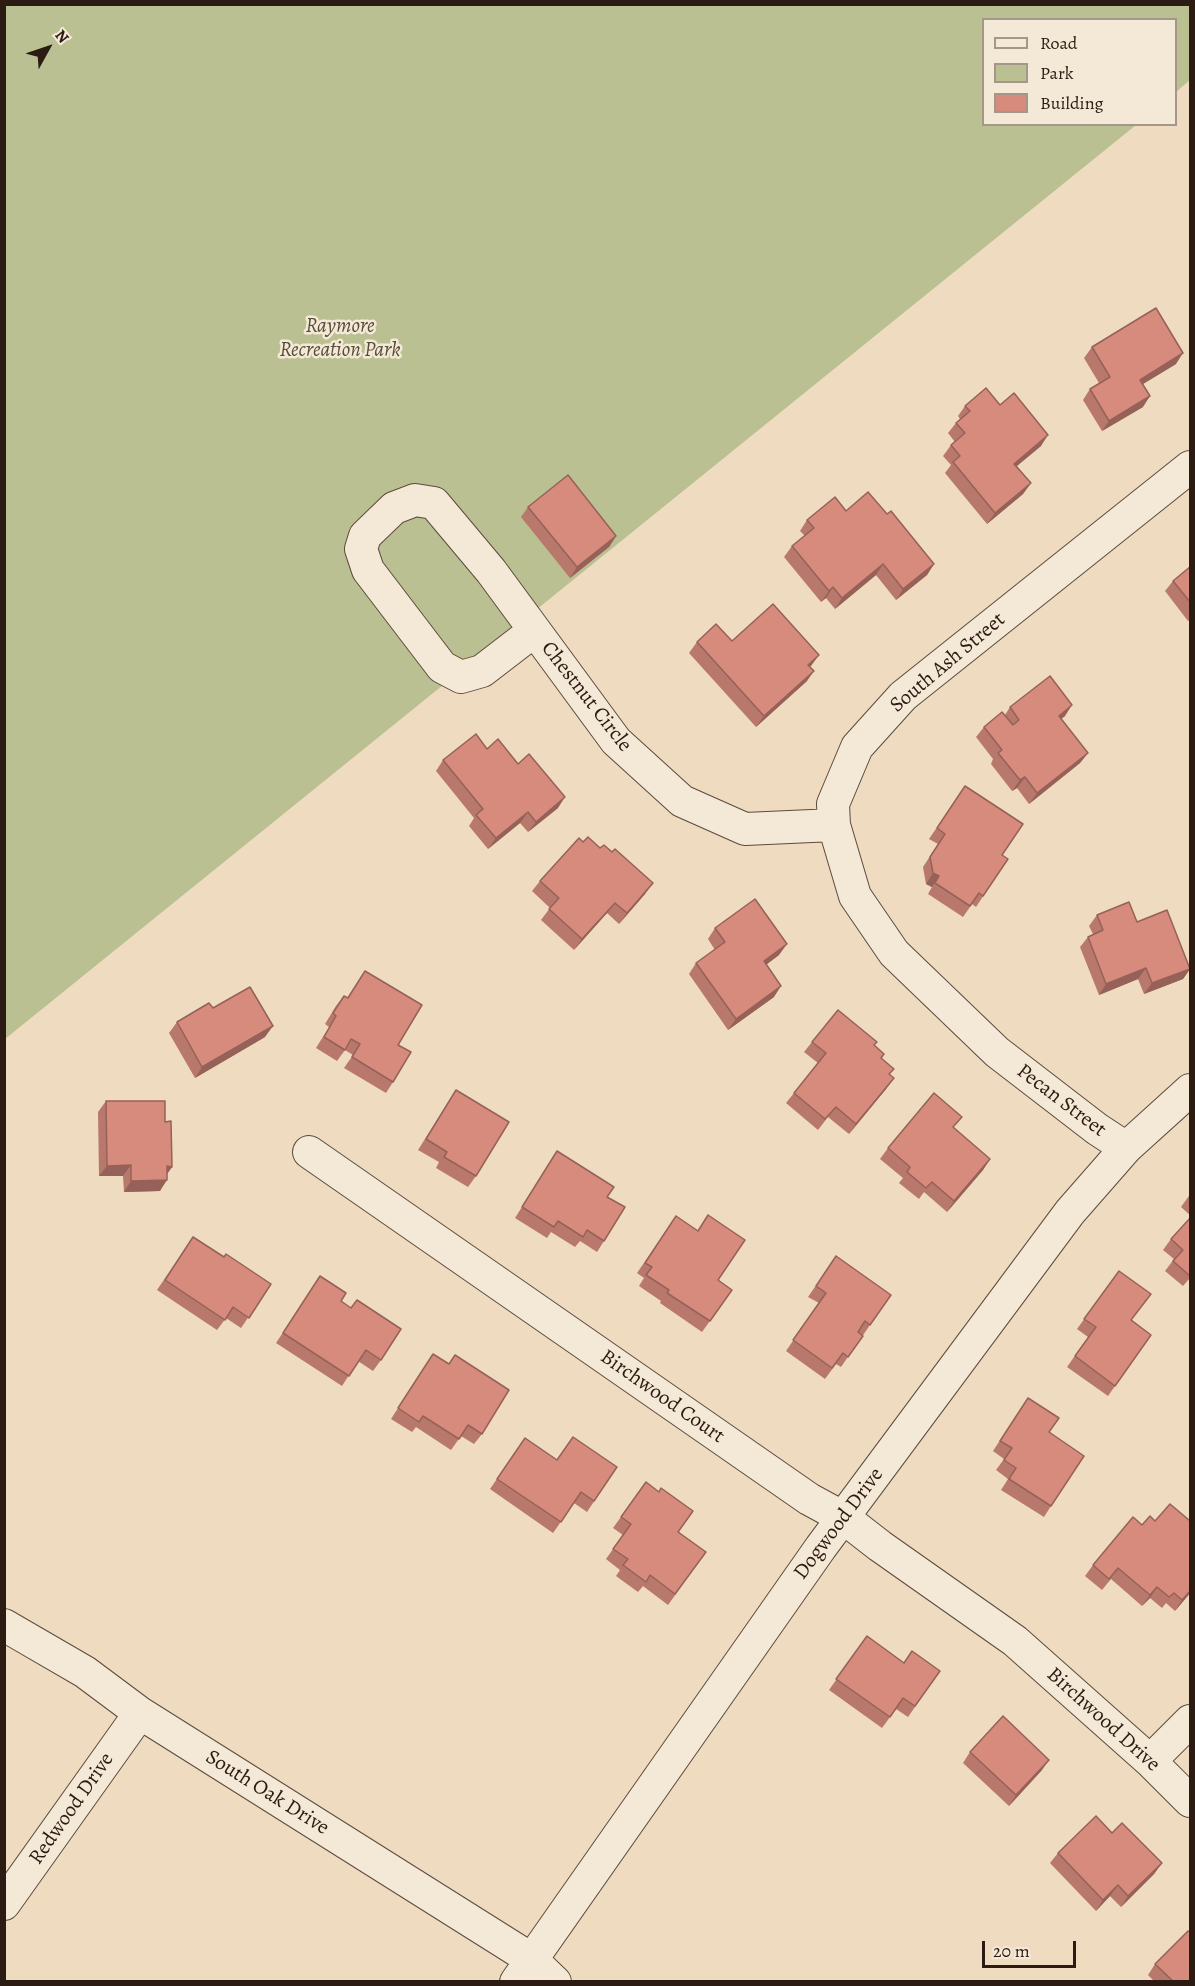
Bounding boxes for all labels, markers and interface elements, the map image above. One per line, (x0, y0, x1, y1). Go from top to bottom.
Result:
north arrow (18, 18, 78, 78)
legend (982, 18, 1177, 126)
text: N (50, 25, 74, 48)
text: Road (1040, 31, 1077, 55)
text: Park (1040, 61, 1074, 85)
text: Building (1040, 91, 1104, 115)
park label: Raymore Recreation Park (279, 314, 401, 364)
street label: South Ash Street (885, 608, 1011, 718)
street label: Chestnut Circle (535, 637, 637, 757)
street label: Pecan Street (1011, 1059, 1111, 1143)
street label: Birchwood Court (595, 1345, 729, 1449)
street label: Dogwood Drive (789, 1463, 889, 1585)
street label: Birchwood Drive (1041, 1663, 1165, 1777)
street label: South Oak Drive (201, 1745, 333, 1841)
street label: Redwood Drive (24, 1748, 120, 1870)
scale bar (985, 1929, 1080, 1967)
text: 20 m (993, 1939, 1030, 1963)

